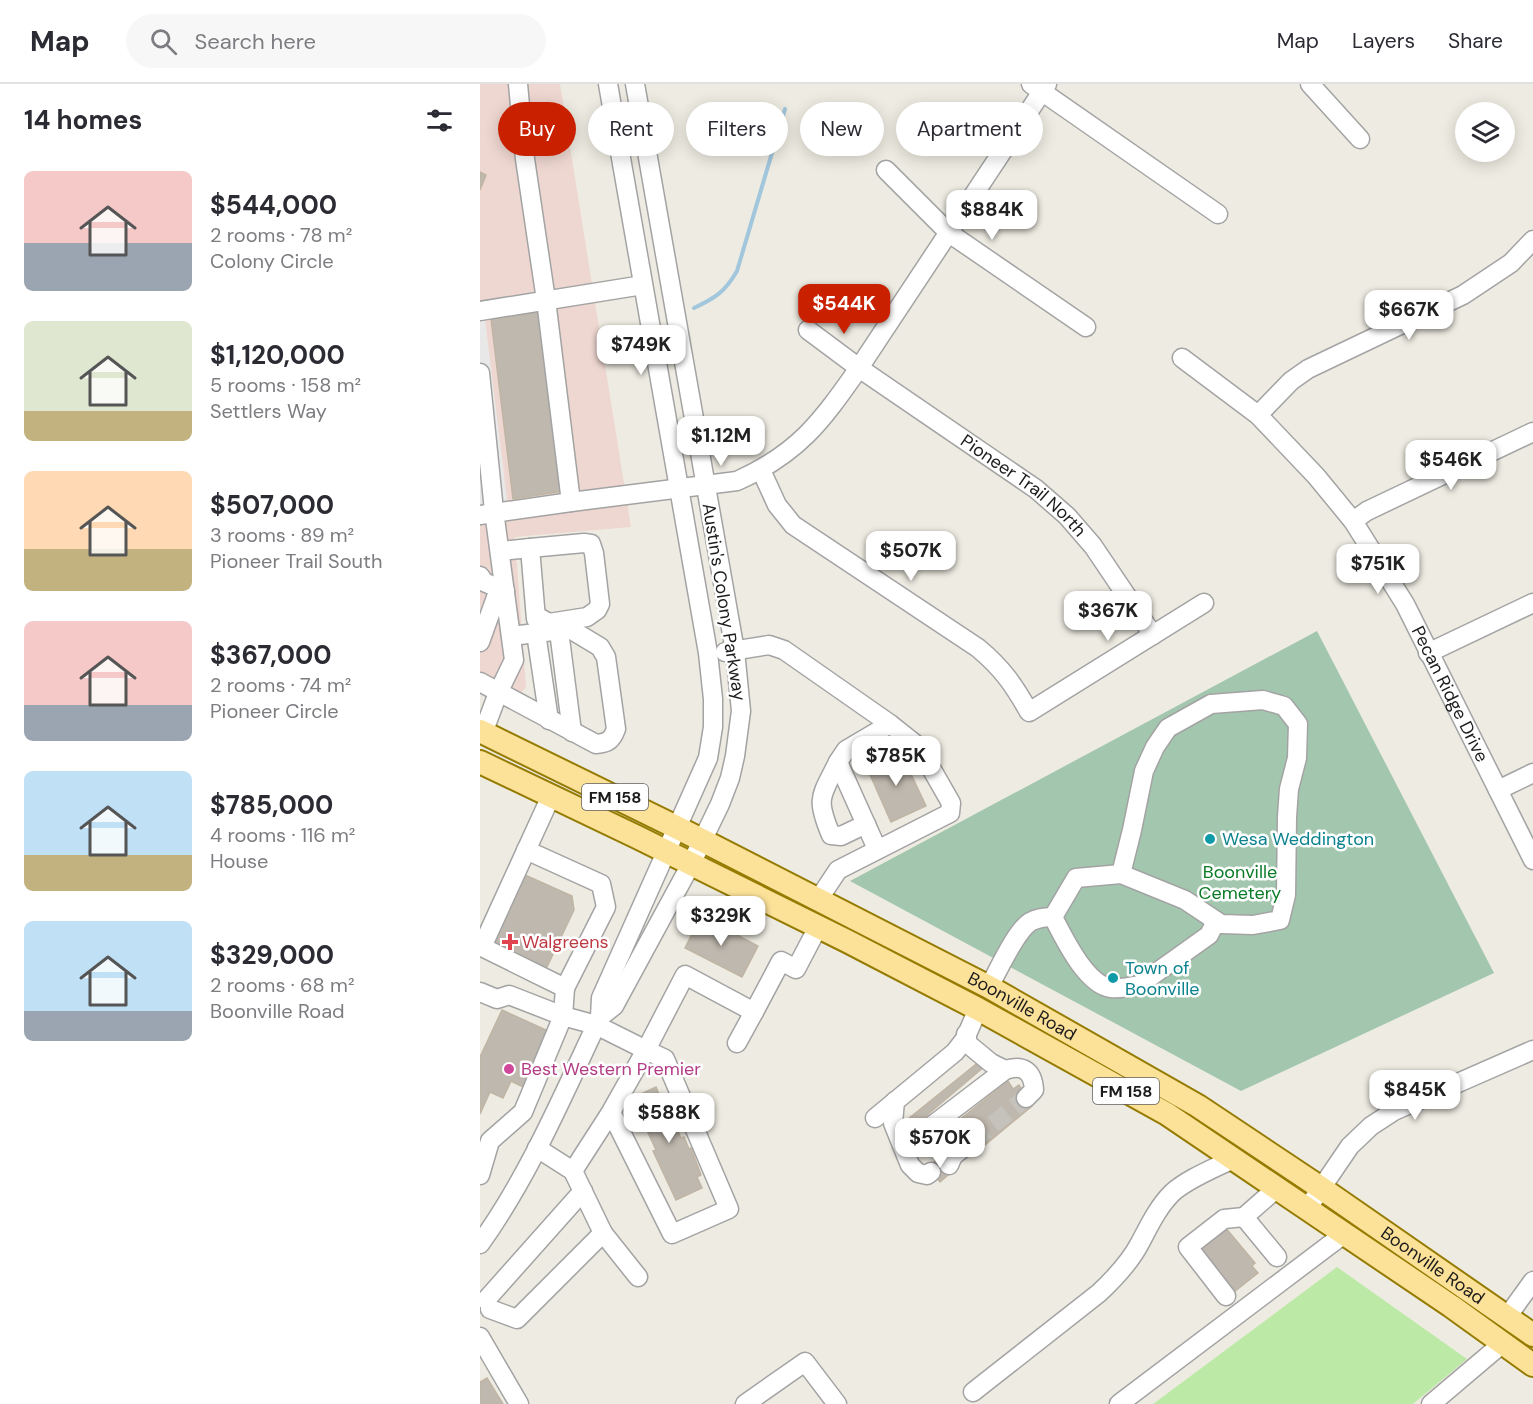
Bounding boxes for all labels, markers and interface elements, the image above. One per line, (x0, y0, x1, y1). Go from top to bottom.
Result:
search box (126, 14, 546, 68)
text: Map (30, 23, 90, 60)
icon: search (147, 25, 180, 58)
text: Search here (195, 27, 316, 56)
text: Map (1277, 27, 1319, 55)
text: Layers (1352, 27, 1415, 55)
text: Share (1448, 27, 1503, 55)
chip: Buy (498, 102, 576, 156)
chip: Rent (588, 102, 674, 156)
chip: Filters (686, 102, 788, 156)
chip: New (800, 102, 884, 156)
chip: Apartment (896, 102, 1043, 156)
map controls (1455, 102, 1515, 162)
button: layers (1455, 102, 1515, 162)
text: 14 homes (24, 103, 142, 137)
icon: filters (423, 104, 456, 137)
text: $544,000 (210, 188, 337, 222)
pin: $884K (950, 190, 1034, 241)
icon: home (72, 195, 144, 267)
text: $884K (960, 196, 1024, 222)
text: 2 rooms · 78 m² (210, 222, 352, 248)
text: Colony Circle (210, 248, 334, 274)
pin: $544K (802, 284, 886, 335)
text: $544K (812, 290, 876, 316)
pin: $667K (1367, 290, 1451, 341)
text: $667K (1378, 296, 1440, 322)
pin: $749K (599, 325, 683, 376)
text: $749K (611, 331, 671, 357)
text: $1,120,000 (210, 338, 345, 372)
icon: home (72, 345, 144, 417)
text: 5 rooms · 158 m² (210, 372, 361, 398)
text: Settlers Way (210, 398, 327, 424)
pin: $1.12M (672, 416, 770, 467)
text: $1.12M (691, 422, 751, 448)
street label: Pioneer Trail North (956, 429, 1092, 542)
pin: $546K (1409, 440, 1493, 491)
text: $546K (1419, 446, 1483, 472)
text: $507,000 (210, 488, 334, 522)
icon: home (72, 495, 144, 567)
street label: Austin's Colony Parkway (697, 501, 751, 703)
text: 3 rooms · 89 m² (210, 522, 354, 548)
pin: $507K (869, 531, 953, 582)
text: $507K (880, 537, 942, 563)
pin: $751K (1336, 544, 1420, 595)
text: Pioneer Trail South (210, 548, 382, 574)
text: $751K (1350, 550, 1406, 576)
pin: $367K (1066, 591, 1150, 642)
text: $367K (1078, 597, 1138, 623)
street label: Pecan Ridge Drive (1406, 622, 1494, 766)
text: $367,000 (210, 638, 332, 672)
icon: home (72, 645, 144, 717)
text: 2 rooms · 74 m² (210, 672, 351, 698)
text: Pioneer Circle (210, 698, 339, 724)
pin: $785K (854, 736, 938, 787)
text: $785K (866, 742, 926, 768)
road number: FM 158 (582, 784, 648, 810)
text: $785,000 (210, 788, 333, 822)
icon: home (72, 795, 144, 867)
text: 4 rooms · 116 m² (210, 822, 355, 848)
place label: Wesa Weddington (1222, 827, 1374, 851)
marker: Wesa Weddington (1203, 832, 1217, 846)
text: House (210, 848, 268, 874)
park label: Boonville Cemetery (1199, 860, 1281, 905)
pin: $329K (679, 896, 763, 947)
text: $329K (690, 902, 752, 928)
place label: Walgreens (522, 930, 609, 954)
marker: Walgreens (503, 935, 517, 949)
text: $329,000 (210, 938, 334, 972)
icon: home (72, 945, 144, 1017)
place label: Town of Boonville (1125, 956, 1199, 1001)
street label: Boonville Road (964, 966, 1081, 1046)
marker: Town of Boonville (1106, 971, 1120, 985)
text: 2 rooms · 68 m² (210, 972, 355, 998)
text: Boonville Road (210, 998, 345, 1024)
place label: Best Western Premier (521, 1057, 701, 1081)
marker: Best Western Premier (502, 1062, 516, 1076)
pin: $845K (1373, 1070, 1457, 1121)
text: $845K (1383, 1076, 1447, 1102)
road number: FM 158 (1093, 1078, 1159, 1104)
pin: $588K (627, 1093, 711, 1144)
text: $588K (638, 1099, 700, 1125)
pin: $570K (898, 1118, 982, 1169)
text: $570K (909, 1124, 971, 1150)
street label: Boonville Road (1376, 1221, 1489, 1310)

